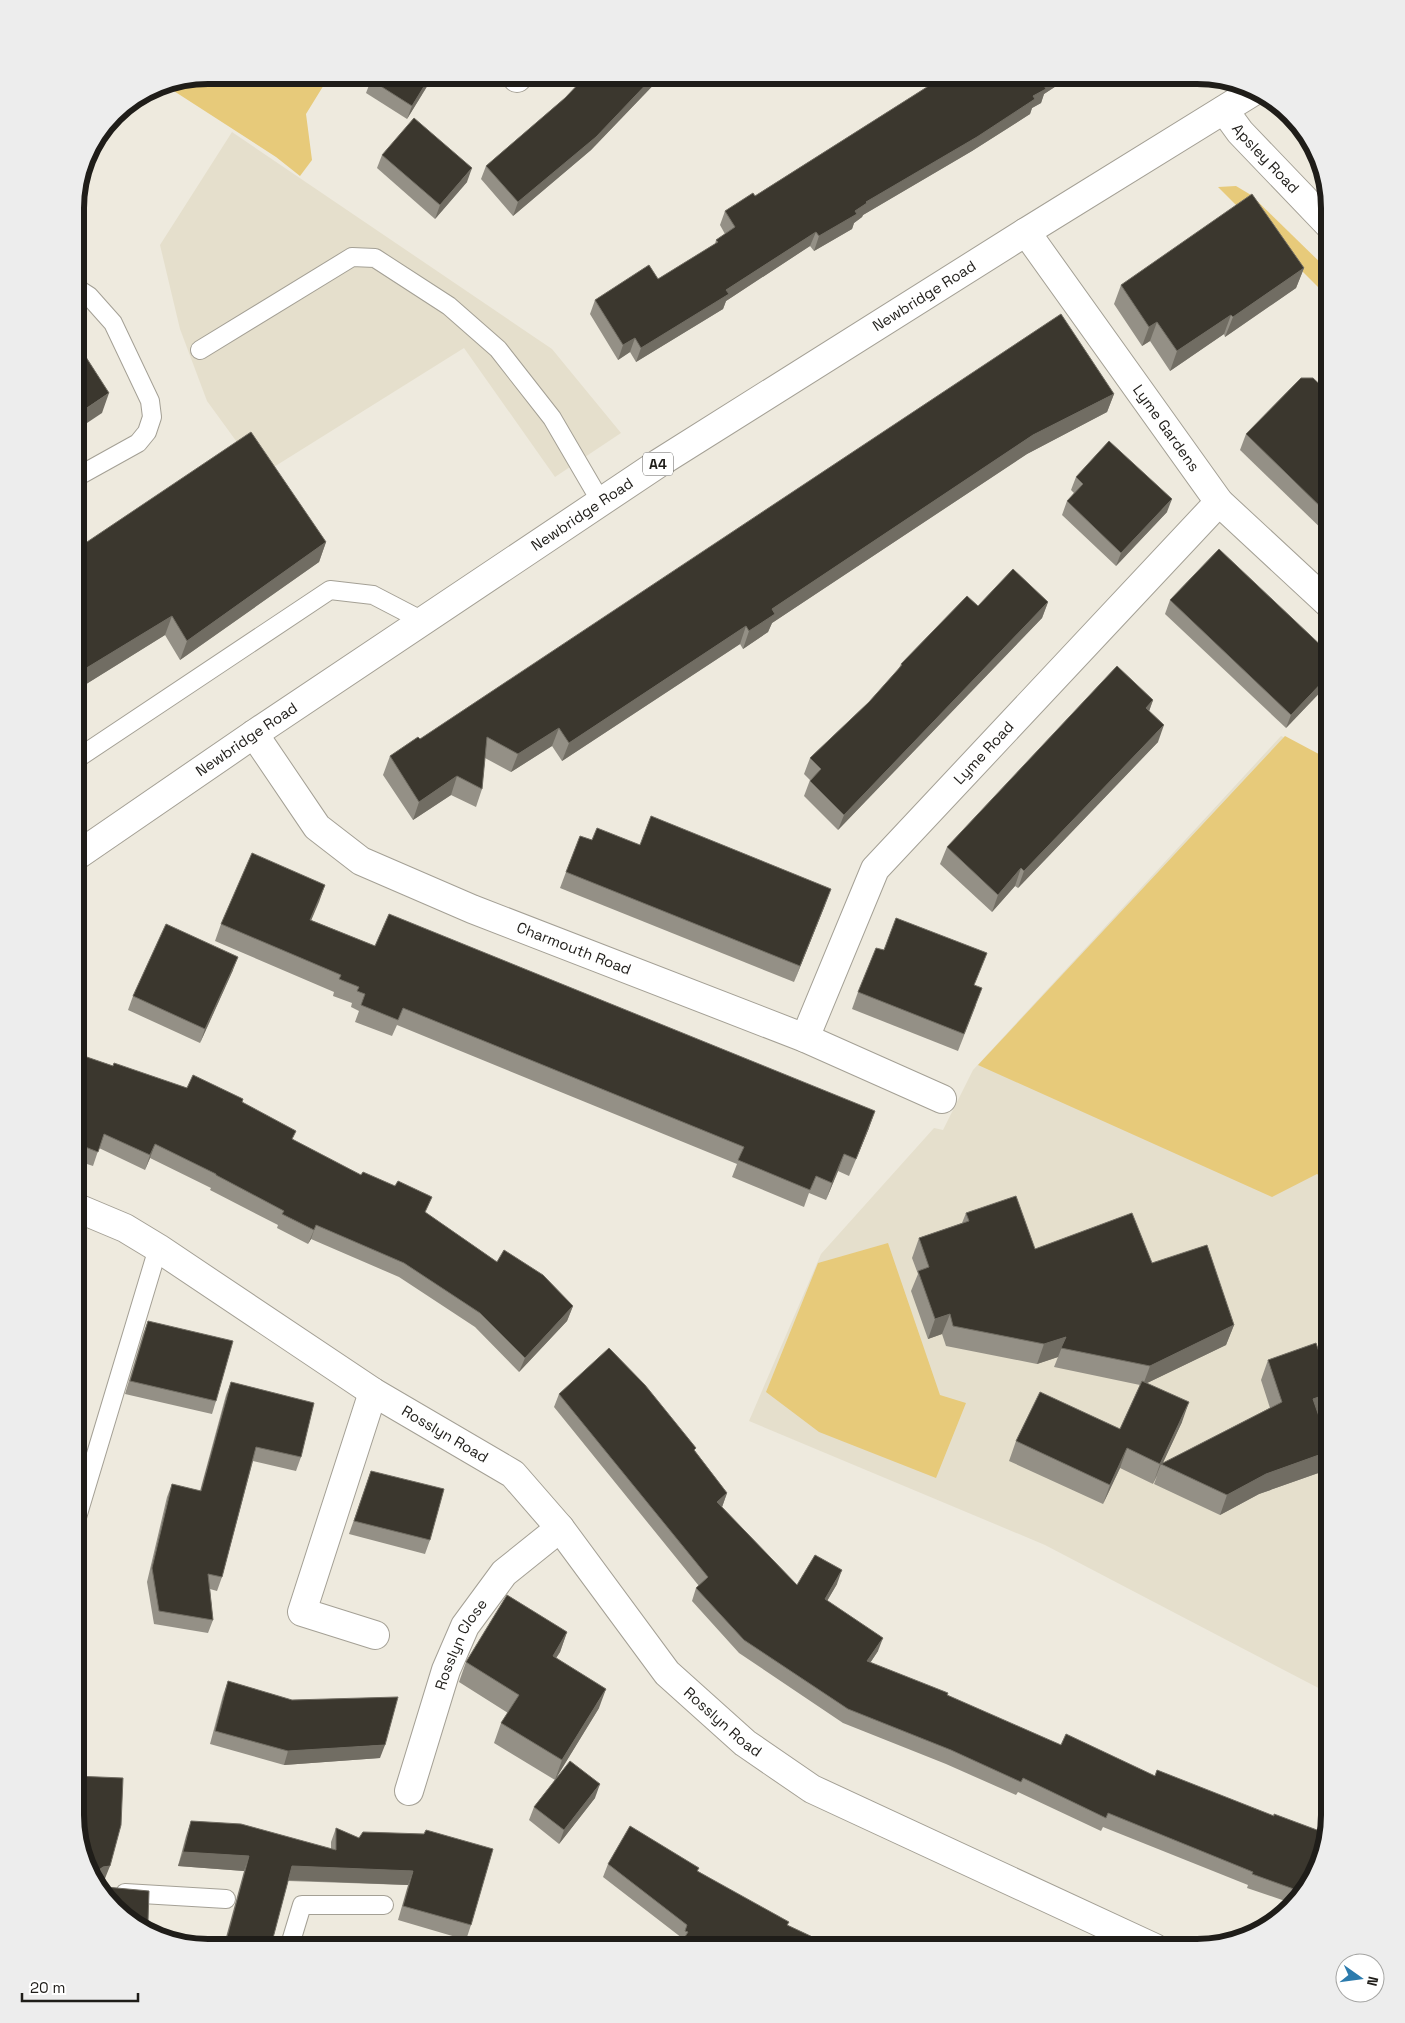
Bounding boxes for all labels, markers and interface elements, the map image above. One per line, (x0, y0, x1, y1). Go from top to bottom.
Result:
street label: Apsley Road (1228, 120, 1304, 197)
street label: Newbridge Road (869, 256, 979, 335)
street label: Lyme Gardens (1129, 381, 1204, 475)
road number: A4 (643, 452, 673, 476)
street label: Newbridge Road (527, 473, 636, 555)
street label: Newbridge Road (192, 698, 301, 780)
street label: Lyme Road (949, 717, 1018, 788)
street label: Charmouth Road (514, 917, 634, 979)
street label: Rosslyn Road (398, 1401, 492, 1467)
street label: Rosslyn Close (430, 1595, 491, 1692)
street label: Rosslyn Road (680, 1683, 766, 1761)
north arrow (1335, 1953, 1385, 2003)
scale bar (22, 1970, 139, 2002)
text: N (1363, 1974, 1382, 1988)
text: 20 m (30, 1978, 65, 1997)

